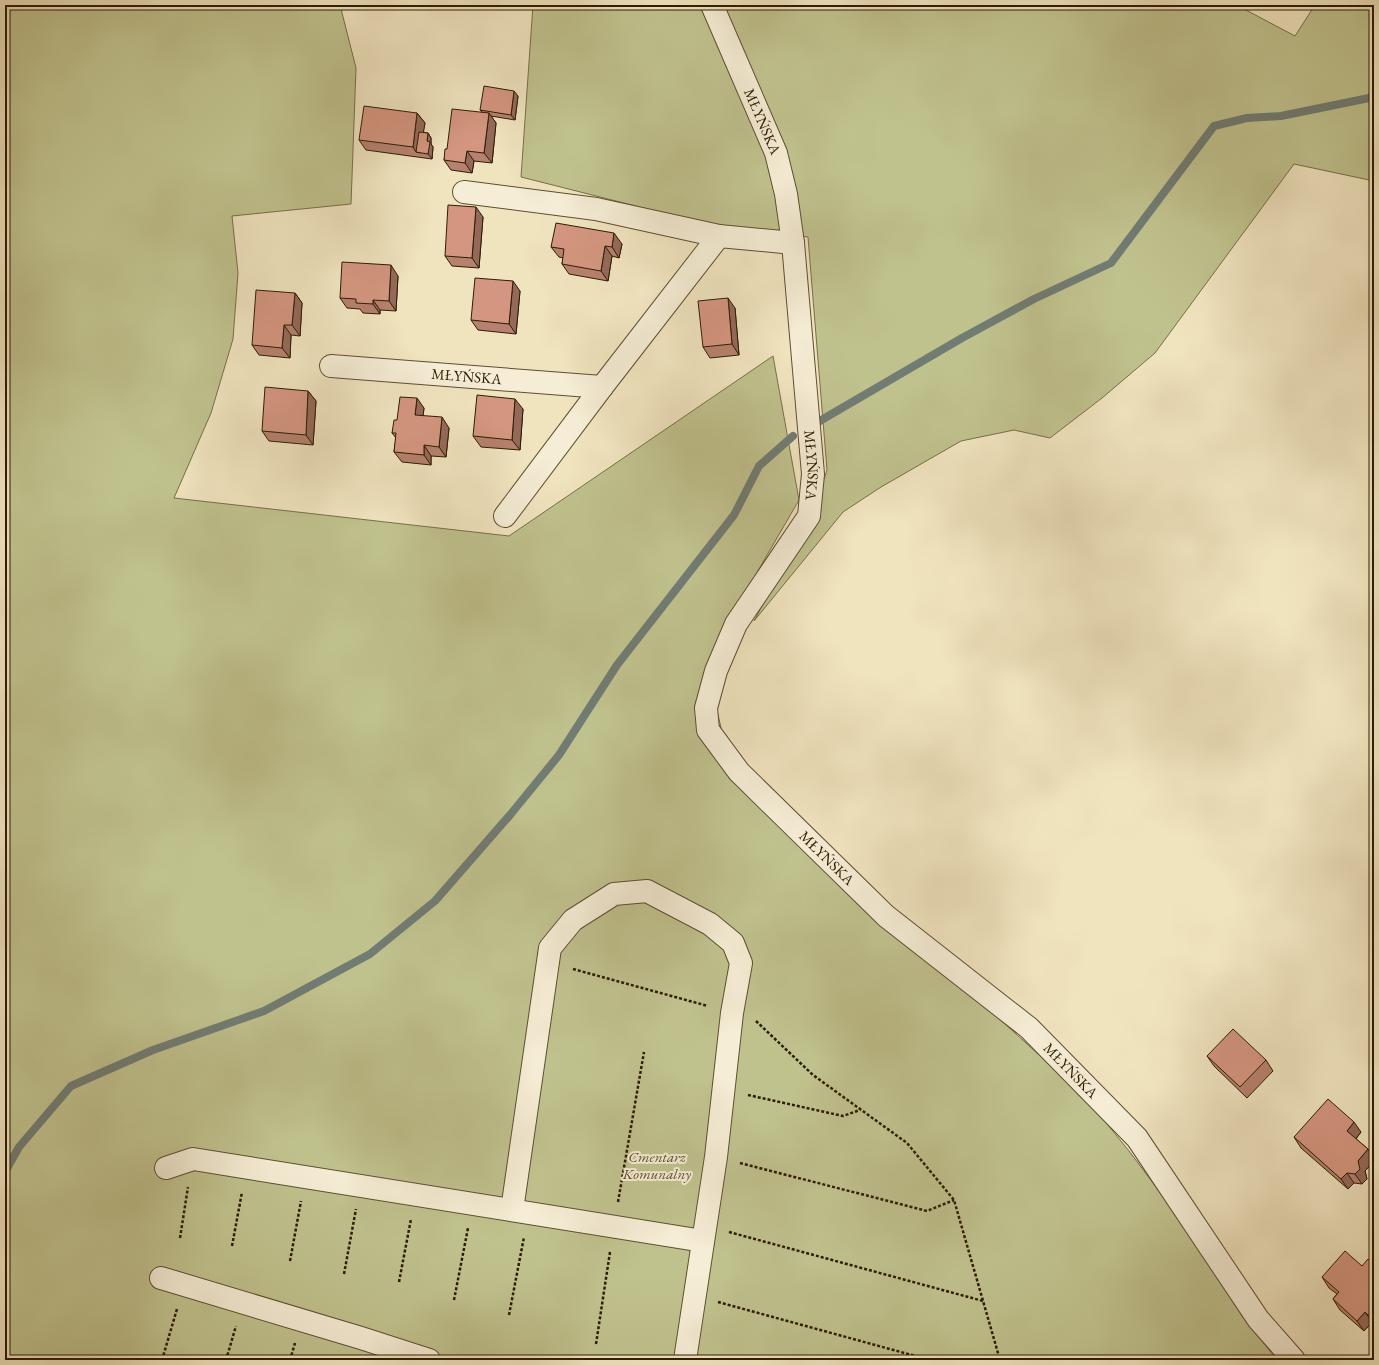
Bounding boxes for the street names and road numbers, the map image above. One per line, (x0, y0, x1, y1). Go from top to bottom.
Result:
street label: MŁYŃSKA (740, 85, 786, 158)
street label: MŁYŃSKA (431, 364, 503, 388)
street label: MŁYŃSKA (800, 429, 823, 502)
street label: MŁYŃSKA (795, 826, 859, 890)
street label: MŁYŃSKA (1040, 1038, 1103, 1102)

